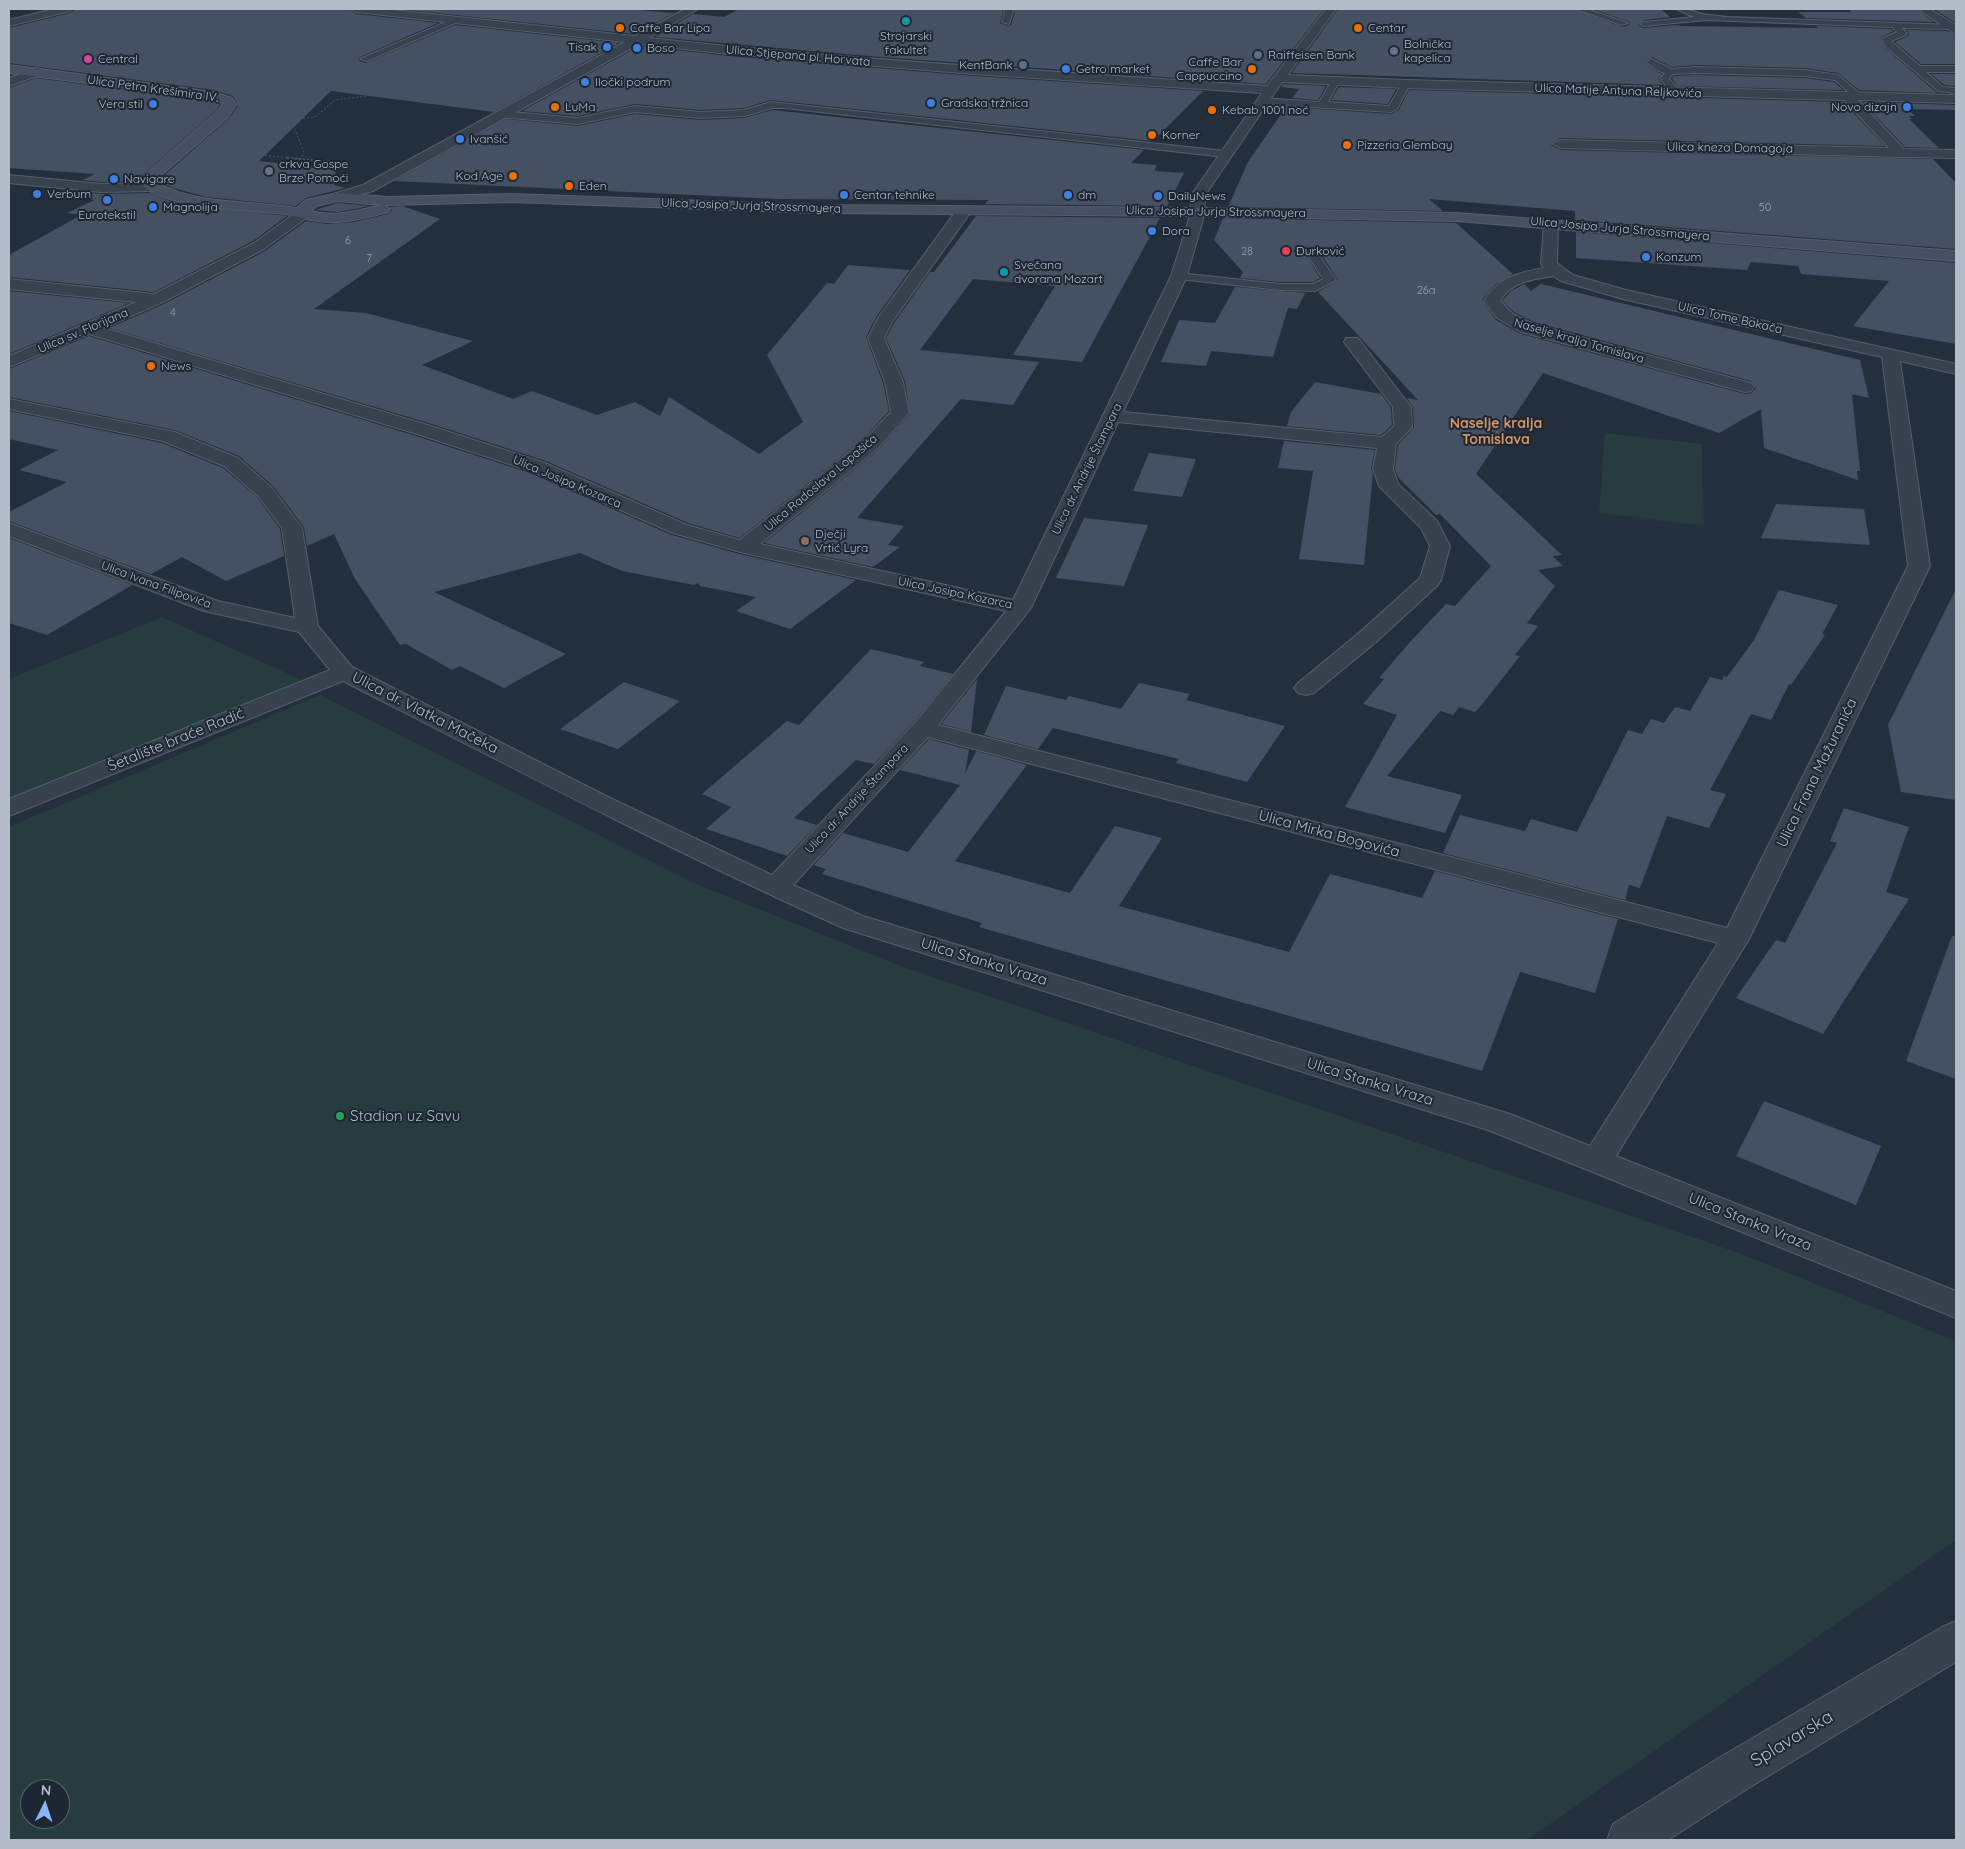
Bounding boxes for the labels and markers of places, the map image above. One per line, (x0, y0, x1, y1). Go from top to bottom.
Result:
marker: Strojarski fakultet (900, 15, 912, 27)
place label: Caffe Bar Lipa (630, 21, 710, 35)
place label: Centar (1368, 21, 1406, 35)
marker: Caffe Bar Lipa (614, 22, 626, 34)
marker: Centar (1352, 22, 1364, 34)
place label: Strojarski fakultet (880, 29, 932, 57)
place label: Bolnička kapelica (1404, 37, 1451, 65)
place label: Tisak (568, 40, 597, 54)
marker: Tisak (601, 41, 613, 53)
place label: Boso (647, 41, 675, 55)
marker: Boso (631, 42, 643, 54)
marker: Bolnička kapelica (1388, 45, 1400, 57)
place label: Raiffeisen Bank (1268, 48, 1355, 62)
marker: Raiffeisen Bank (1252, 49, 1264, 61)
place label: Central (98, 52, 138, 66)
marker: Central (82, 53, 94, 65)
place label: Caffe Bar Cappuccino (1176, 55, 1242, 83)
place label: KentBank (959, 58, 1013, 72)
marker: KentBank (1017, 59, 1029, 71)
place label: Getro market (1076, 62, 1150, 76)
marker: Getro market (1060, 63, 1072, 75)
marker: Caffe Bar Cappuccino (1246, 63, 1258, 75)
place label: Iločki podrum (595, 75, 671, 89)
marker: Iločki podrum (579, 76, 591, 88)
place label: Gradska tržnica (941, 96, 1028, 110)
place label: Vera stil (98, 97, 143, 111)
marker: Gradska tržnica (925, 97, 937, 109)
marker: Vera stil (147, 98, 159, 110)
place label: LuMa (565, 100, 595, 114)
place label: Novo dizajn (1831, 100, 1897, 114)
marker: LuMa (549, 101, 561, 113)
marker: Novo dizajn (1901, 101, 1913, 113)
place label: Kebab 1001 noć (1222, 103, 1309, 117)
marker: Kebab 1001 noć (1206, 104, 1218, 116)
place label: Korner (1162, 128, 1200, 142)
marker: Korner (1146, 129, 1158, 141)
place label: Ivanšić (470, 132, 508, 146)
marker: Ivanšić (454, 133, 466, 145)
place label: Pizzeria Glembay (1357, 138, 1453, 152)
marker: Pizzeria Glembay (1341, 139, 1353, 151)
place label: crkva Gospe Brze Pomoći (279, 157, 348, 185)
marker: crkva Gospe Brze Pomoći (263, 165, 275, 177)
place label: Kod Age (456, 169, 503, 183)
marker: Kod Age (507, 170, 519, 182)
place label: Navigare (124, 172, 175, 186)
marker: Navigare (108, 173, 120, 185)
place label: Eden (579, 179, 607, 193)
marker: Eden (563, 180, 575, 192)
place label: Verbum (47, 187, 91, 201)
marker: Verbum (31, 188, 43, 200)
place label: Centar tehnike (854, 188, 935, 202)
place label: dm (1078, 188, 1096, 202)
marker: Centar tehnike (838, 189, 850, 201)
marker: dm (1062, 189, 1074, 201)
place label: DailyNews (1168, 189, 1226, 203)
marker: DailyNews (1152, 190, 1164, 202)
marker: Eurotekstil (101, 194, 113, 206)
place label: Magnolija (163, 200, 218, 214)
marker: Magnolija (147, 201, 159, 213)
place label: Eurotekstil (78, 208, 136, 222)
place label: Dora (1162, 224, 1190, 238)
marker: Dora (1146, 225, 1158, 237)
place label: Đurković (1296, 244, 1345, 258)
marker: Đurković (1280, 245, 1292, 257)
place label: Konzum (1656, 250, 1702, 264)
marker: Konzum (1640, 251, 1652, 263)
place label: Svečana dvorana Mozart (1014, 258, 1103, 286)
marker: Svečana dvorana Mozart (998, 266, 1010, 278)
place label: News (161, 359, 191, 373)
marker: News (145, 360, 157, 372)
place label: Dječji Vrtić Lyra (815, 527, 868, 555)
marker: Dječji Vrtić Lyra (799, 535, 811, 547)
place label: Stadion uz Savu (350, 1107, 460, 1125)
marker: Stadion uz Savu (334, 1110, 346, 1122)

